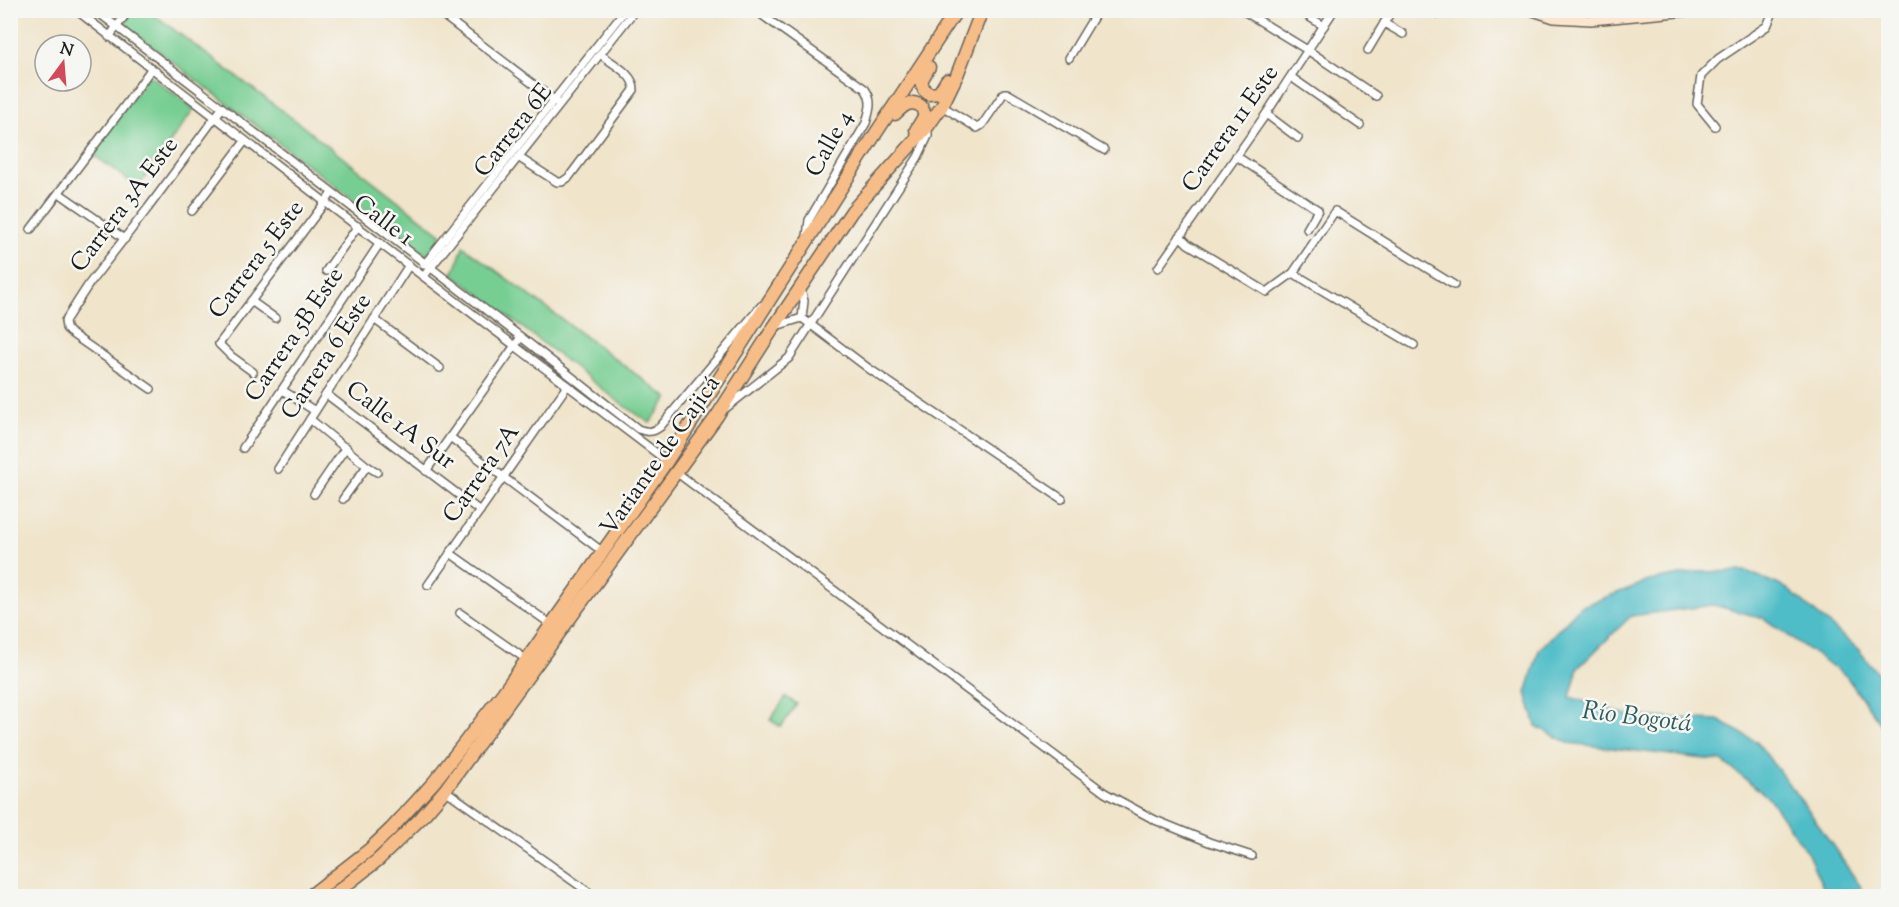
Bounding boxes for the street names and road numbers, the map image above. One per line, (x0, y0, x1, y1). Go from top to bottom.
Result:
street label: Carrera 11 Este (1174, 58, 1288, 200)
street label: Carrera 6E (467, 77, 562, 185)
street label: Calle 4 (798, 104, 862, 184)
street label: Carrera 3A Este (63, 130, 187, 280)
street label: Calle 1 (346, 187, 420, 255)
street label: Carrera 5 Este (201, 194, 313, 326)
street label: Carrera 5B Este (237, 261, 353, 409)
street label: Carrera 6 Este (273, 287, 381, 427)
street label: Variante de Cajicá (593, 369, 729, 543)
street label: Calle 1A Sur (338, 373, 462, 479)
street label: Carrera 7A (435, 417, 529, 530)

